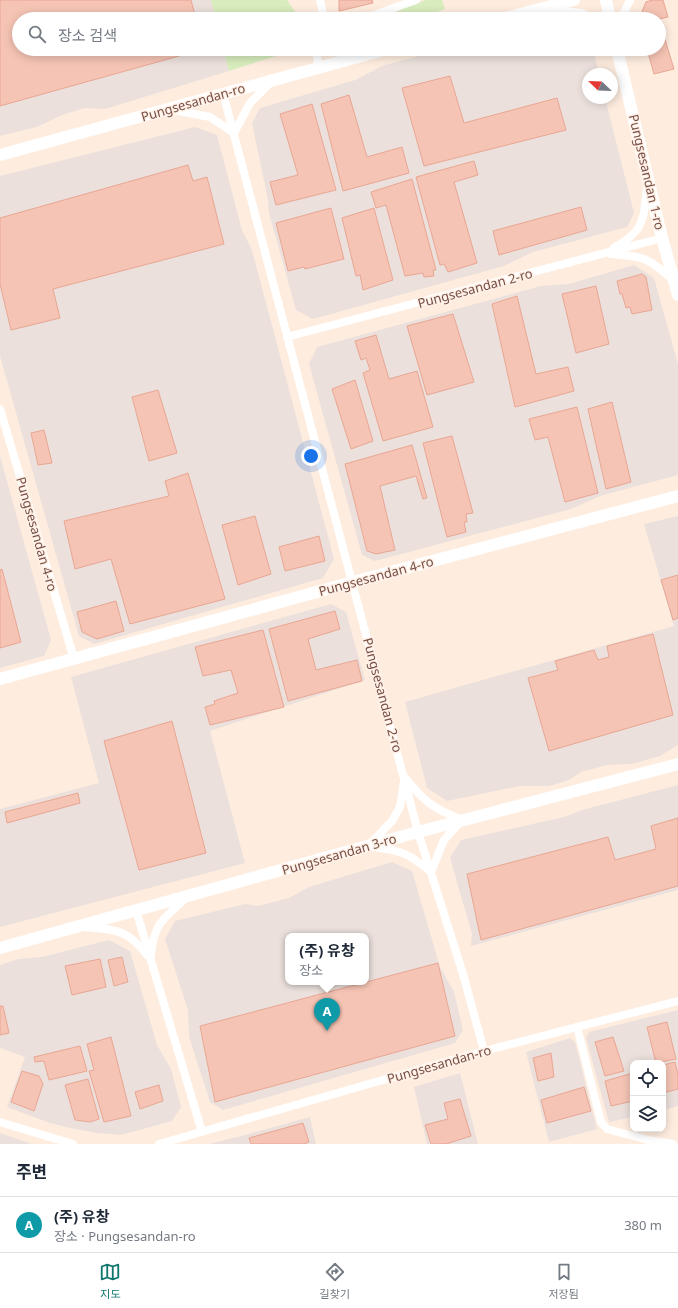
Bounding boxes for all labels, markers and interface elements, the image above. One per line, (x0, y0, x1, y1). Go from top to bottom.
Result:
search box (12, 12, 666, 56)
icon: search (26, 23, 48, 45)
text: 장소 검색 (58, 25, 117, 45)
north arrow (582, 68, 618, 104)
street label: Pungsesandan-ro (139, 78, 247, 125)
street label: Pungsesandan 1-ro (625, 112, 669, 232)
street label: Pungsesandan 2-ro (416, 264, 535, 312)
your location (301, 446, 321, 466)
street label: Pungsesandan 4-ro (12, 475, 62, 593)
street label: Pungsesandan 4-ro (317, 552, 436, 600)
street label: Pungsesandan 2-ro (359, 636, 407, 755)
street label: Pungsesandan 3-ro (280, 829, 398, 879)
popup (285, 933, 369, 985)
text: (주) 유창 (299, 940, 355, 960)
text: 장소 (299, 961, 323, 979)
pin: A (314, 998, 340, 1031)
street label: Pungsesandan-ro (385, 1040, 493, 1087)
map controls (630, 1060, 666, 1132)
button: locate (630, 1060, 666, 1096)
button: layers (630, 1096, 666, 1132)
text: 주변 (16, 1160, 47, 1183)
text: (주) 유창 (54, 1206, 109, 1226)
text: A (25, 1216, 34, 1234)
text: 380 m (624, 1216, 662, 1234)
text: 장소 · Pungsesandan-ro (54, 1227, 196, 1245)
tab: 지도 (99, 1261, 121, 1301)
tab: 길찾기 (320, 1261, 350, 1301)
tab: 저장됨 (548, 1261, 579, 1301)

